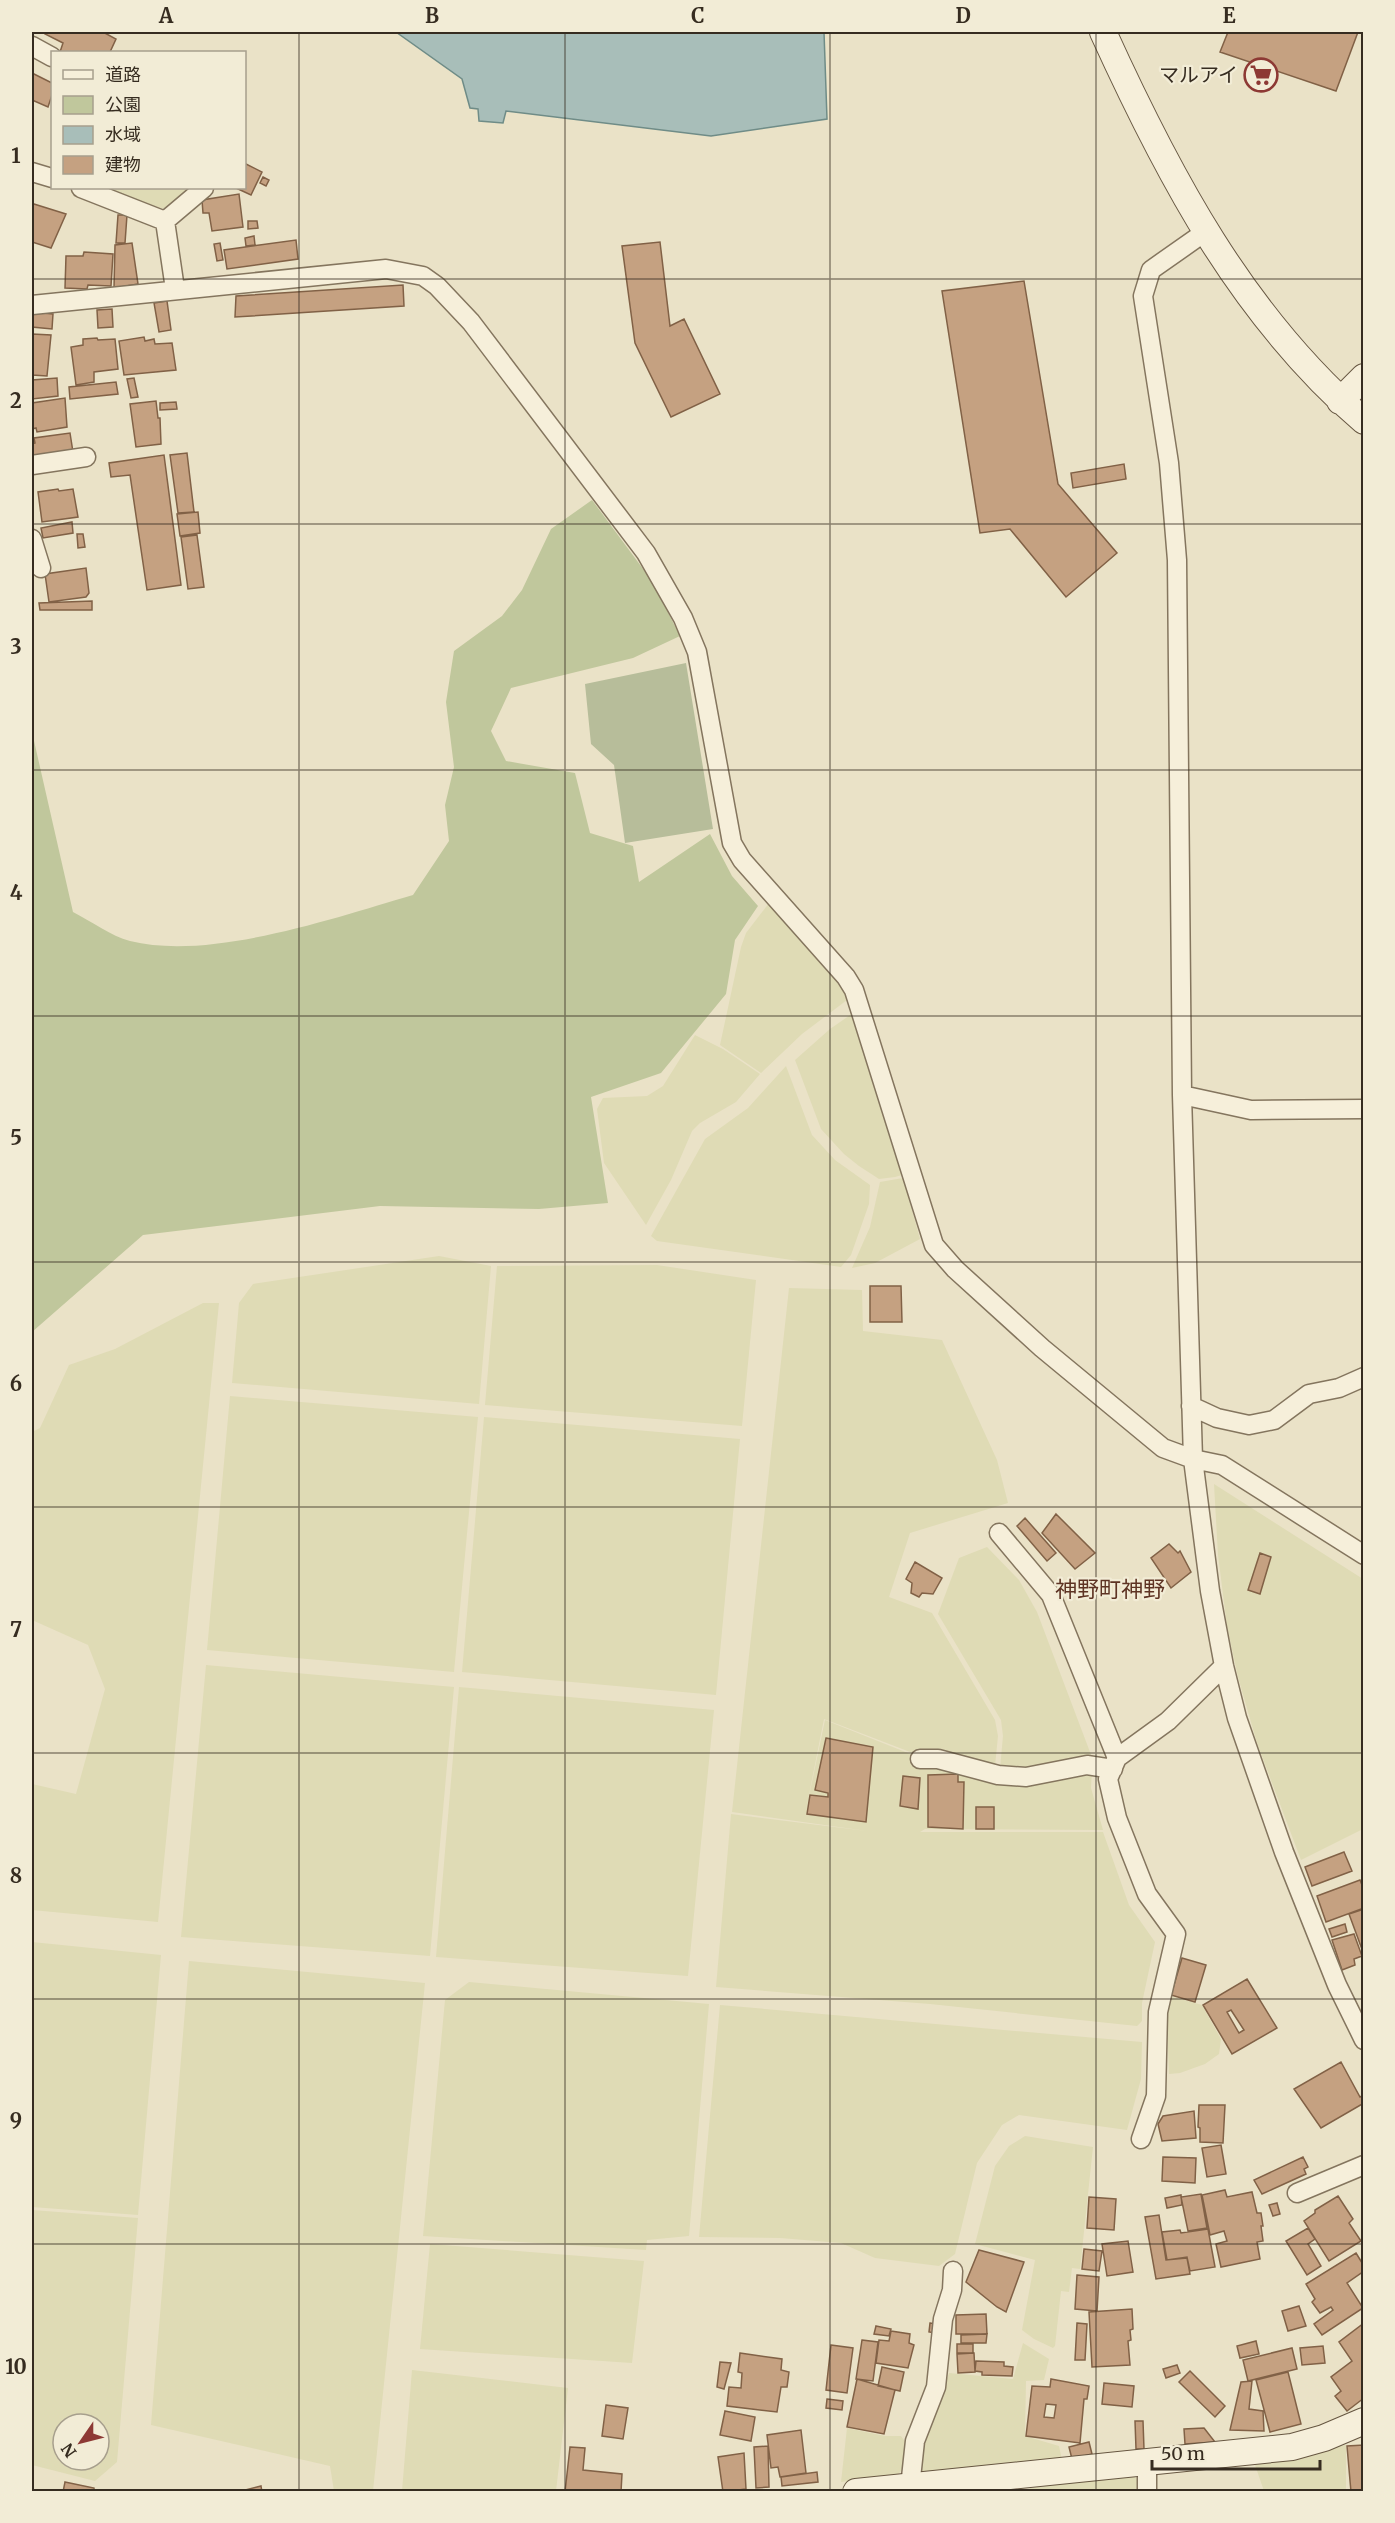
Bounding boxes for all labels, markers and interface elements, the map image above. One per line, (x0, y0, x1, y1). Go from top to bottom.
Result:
text: A (158, 3, 174, 28)
text: B (425, 3, 439, 28)
text: C (691, 3, 705, 28)
text: D (955, 3, 971, 28)
text: E (1222, 3, 1236, 28)
legend (51, 51, 246, 189)
supermarket icon: マルアイ (1243, 57, 1279, 93)
place label: マルアイ (1159, 62, 1238, 87)
text: 道路 (105, 63, 141, 86)
text: 公園 (105, 93, 141, 116)
text: 水域 (105, 123, 141, 146)
text: 1 (11, 143, 21, 168)
text: 建物 (105, 153, 141, 176)
text: 2 (10, 388, 22, 413)
text: 3 (10, 634, 22, 659)
text: 4 (10, 880, 23, 905)
text: 5 (10, 1125, 22, 1150)
text: 6 (10, 1371, 22, 1396)
district label: 神野町神野 (1055, 1575, 1165, 1603)
text: 7 (10, 1617, 22, 1642)
text: 8 (10, 1863, 22, 1888)
text: 9 (10, 2108, 22, 2133)
text: 10 (5, 2354, 27, 2379)
north arrow (51, 2412, 111, 2472)
scale bar (1152, 2433, 1320, 2471)
text: N (57, 2439, 81, 2462)
text: 50 m (1161, 2442, 1205, 2465)

